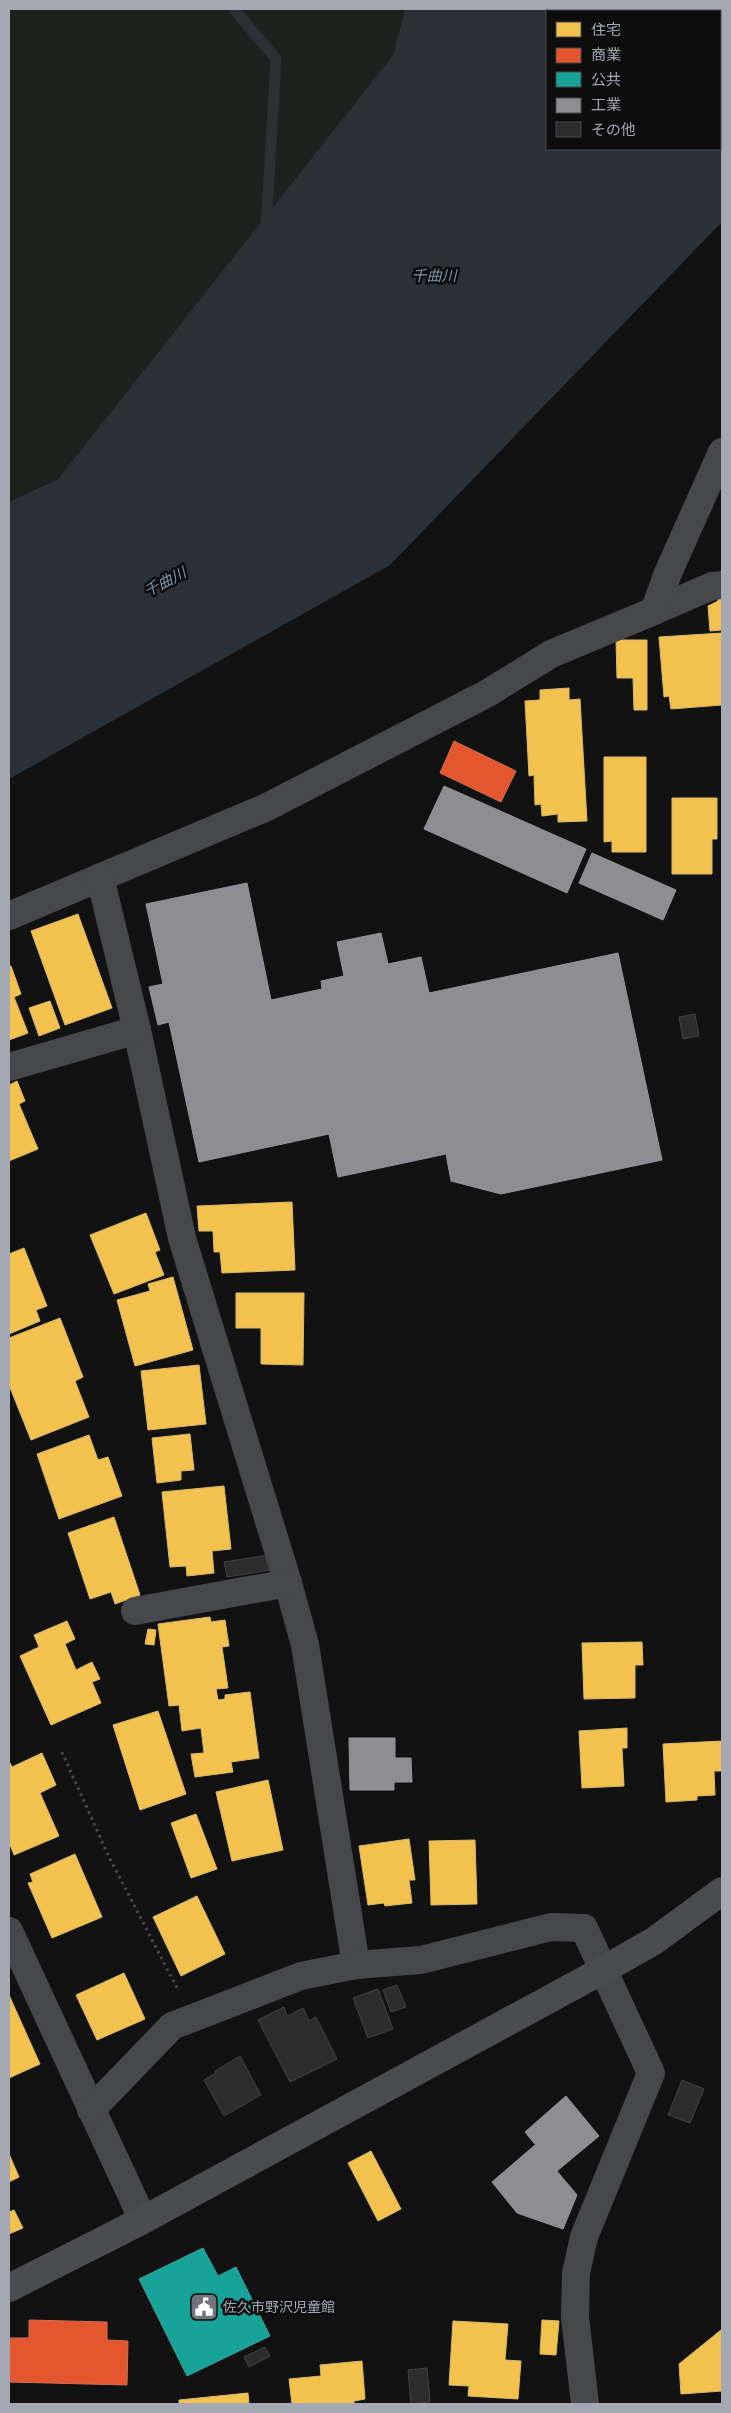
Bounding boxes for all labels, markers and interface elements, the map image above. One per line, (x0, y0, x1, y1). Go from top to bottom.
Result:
legend (546, 10, 721, 150)
text: 住宅 (591, 21, 621, 39)
text: 商業 (591, 46, 621, 64)
text: 公共 (591, 71, 621, 89)
text: 工業 (591, 96, 621, 114)
text: その他 (591, 121, 636, 139)
water label: 千曲川 (411, 267, 458, 285)
water label: 千曲川 (141, 563, 191, 601)
public building icon: 佐久市野沢児童館 (189, 2292, 219, 2322)
place label: 佐久市野沢児童館 (223, 2299, 335, 2315)

